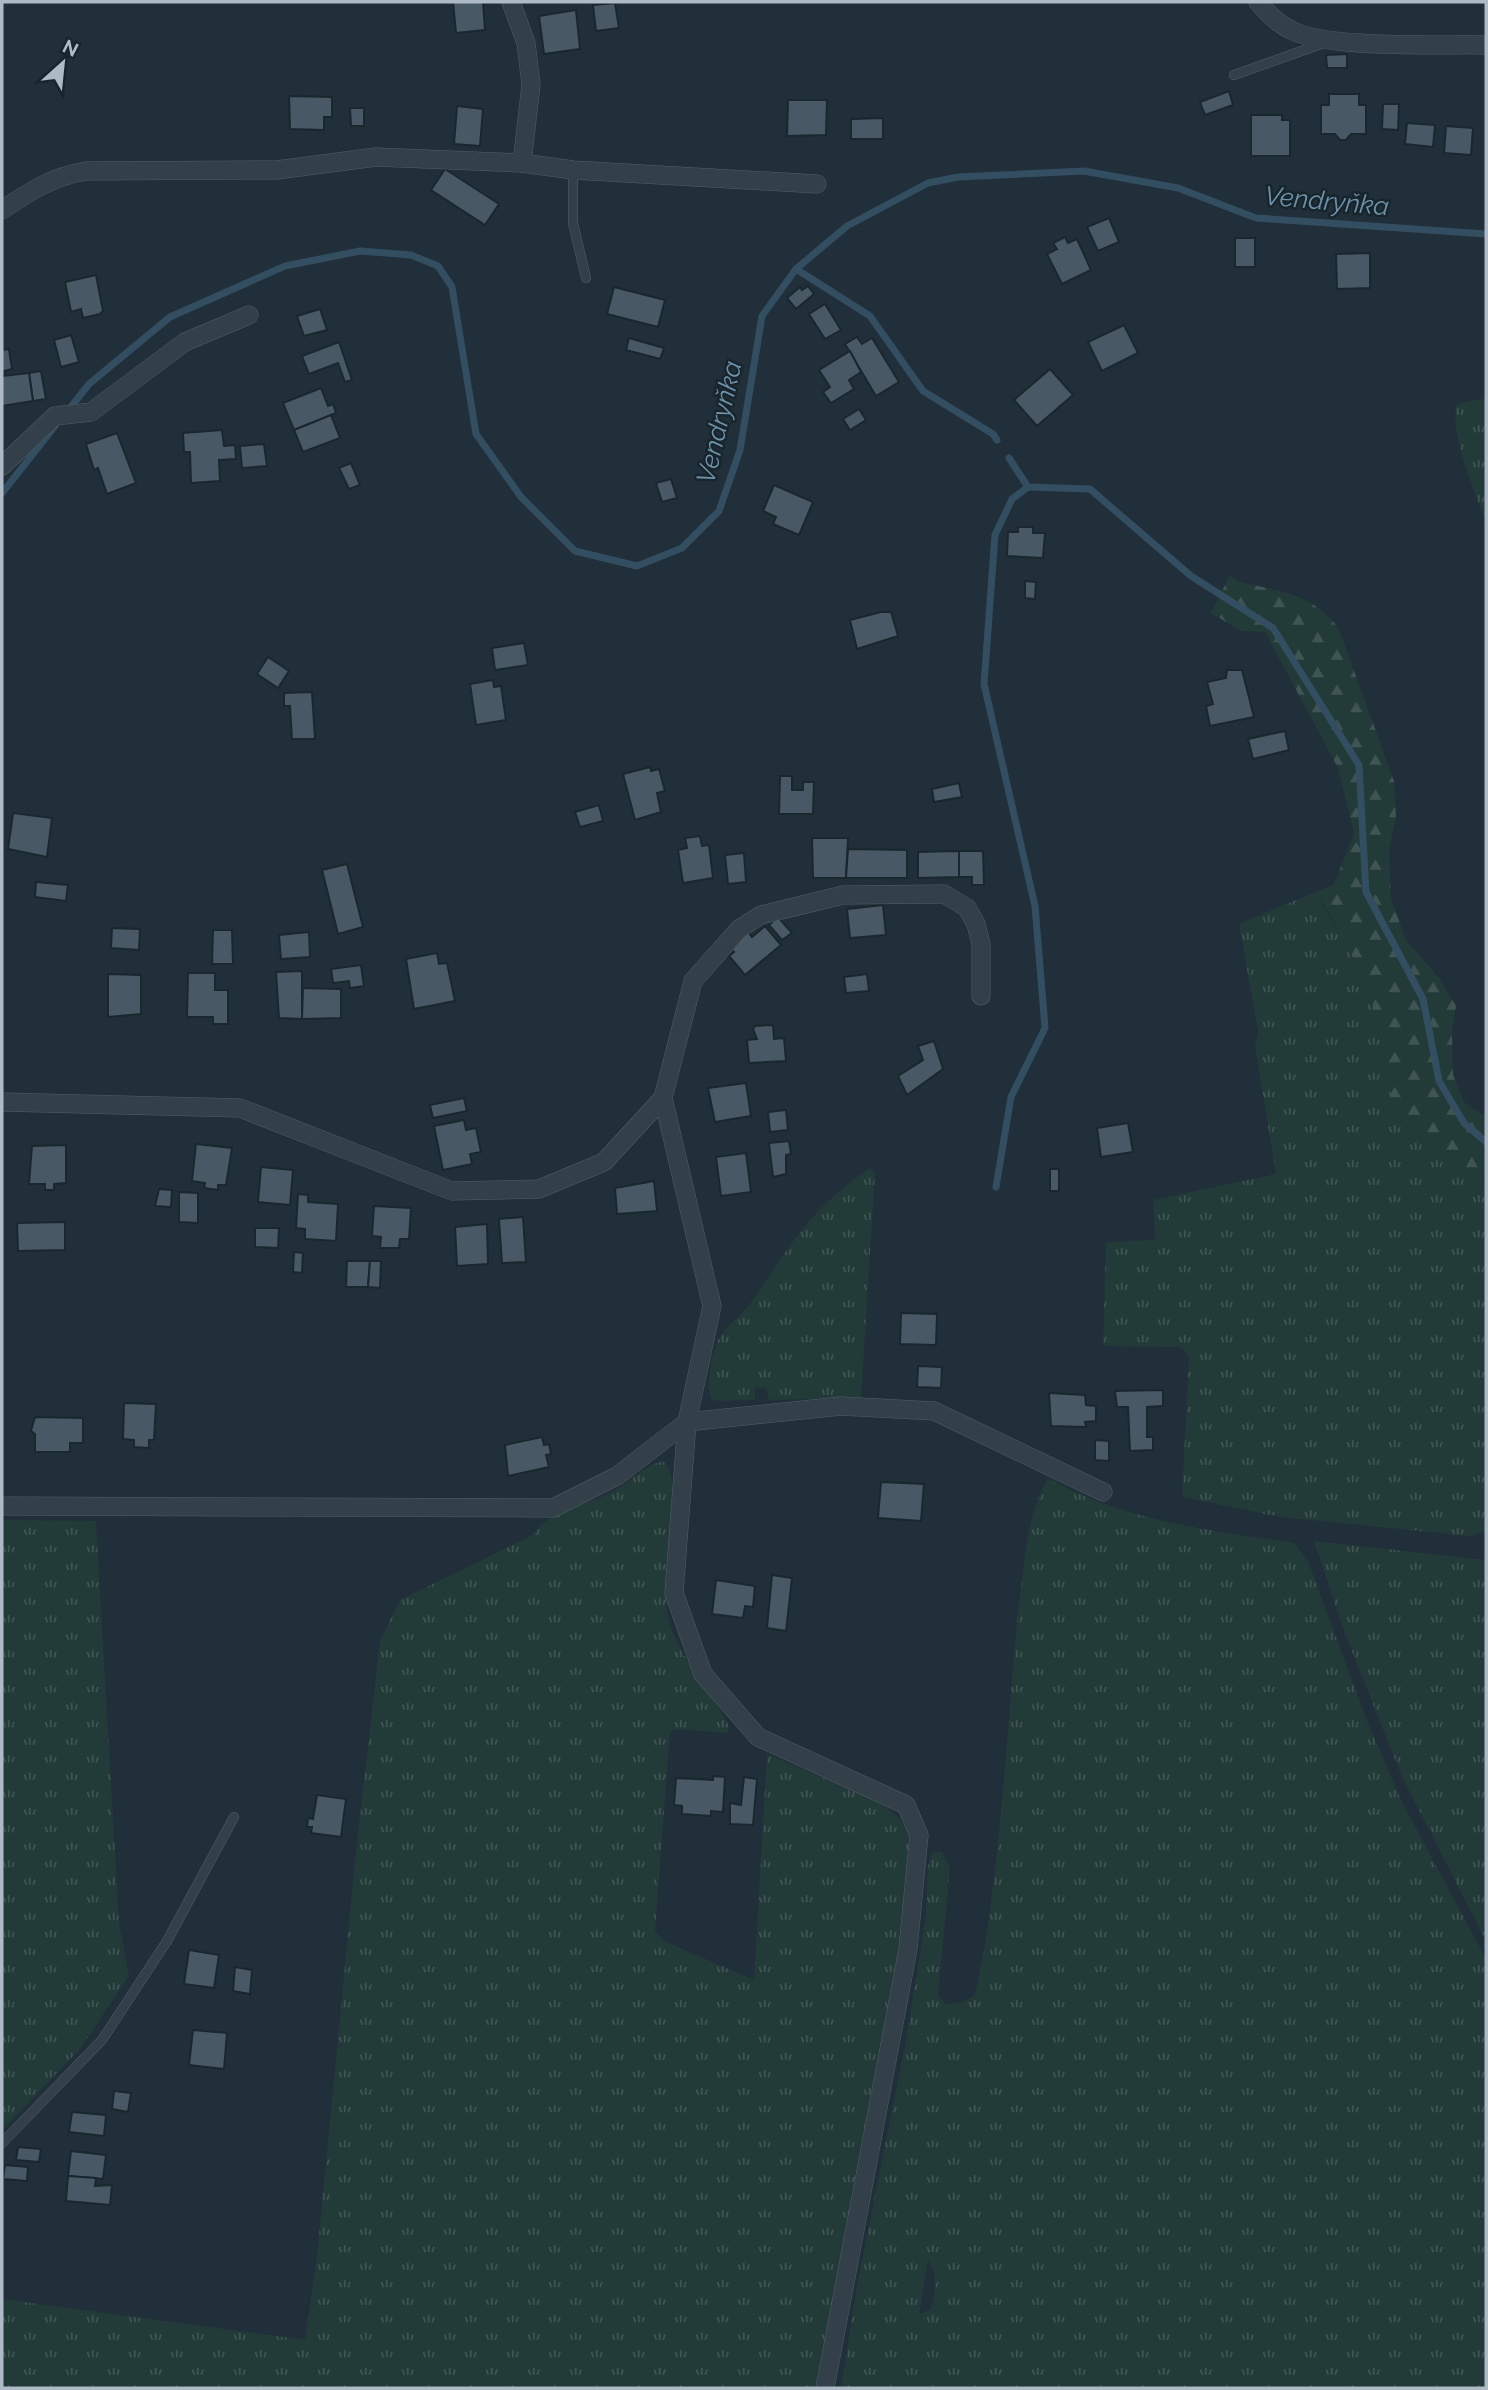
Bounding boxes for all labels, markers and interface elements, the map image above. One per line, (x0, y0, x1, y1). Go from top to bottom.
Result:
north arrow (28, 28, 98, 98)
text: N (59, 35, 82, 61)
water label: Vendryňka (1264, 181, 1390, 221)
water label: Vendryňka (690, 358, 748, 486)

